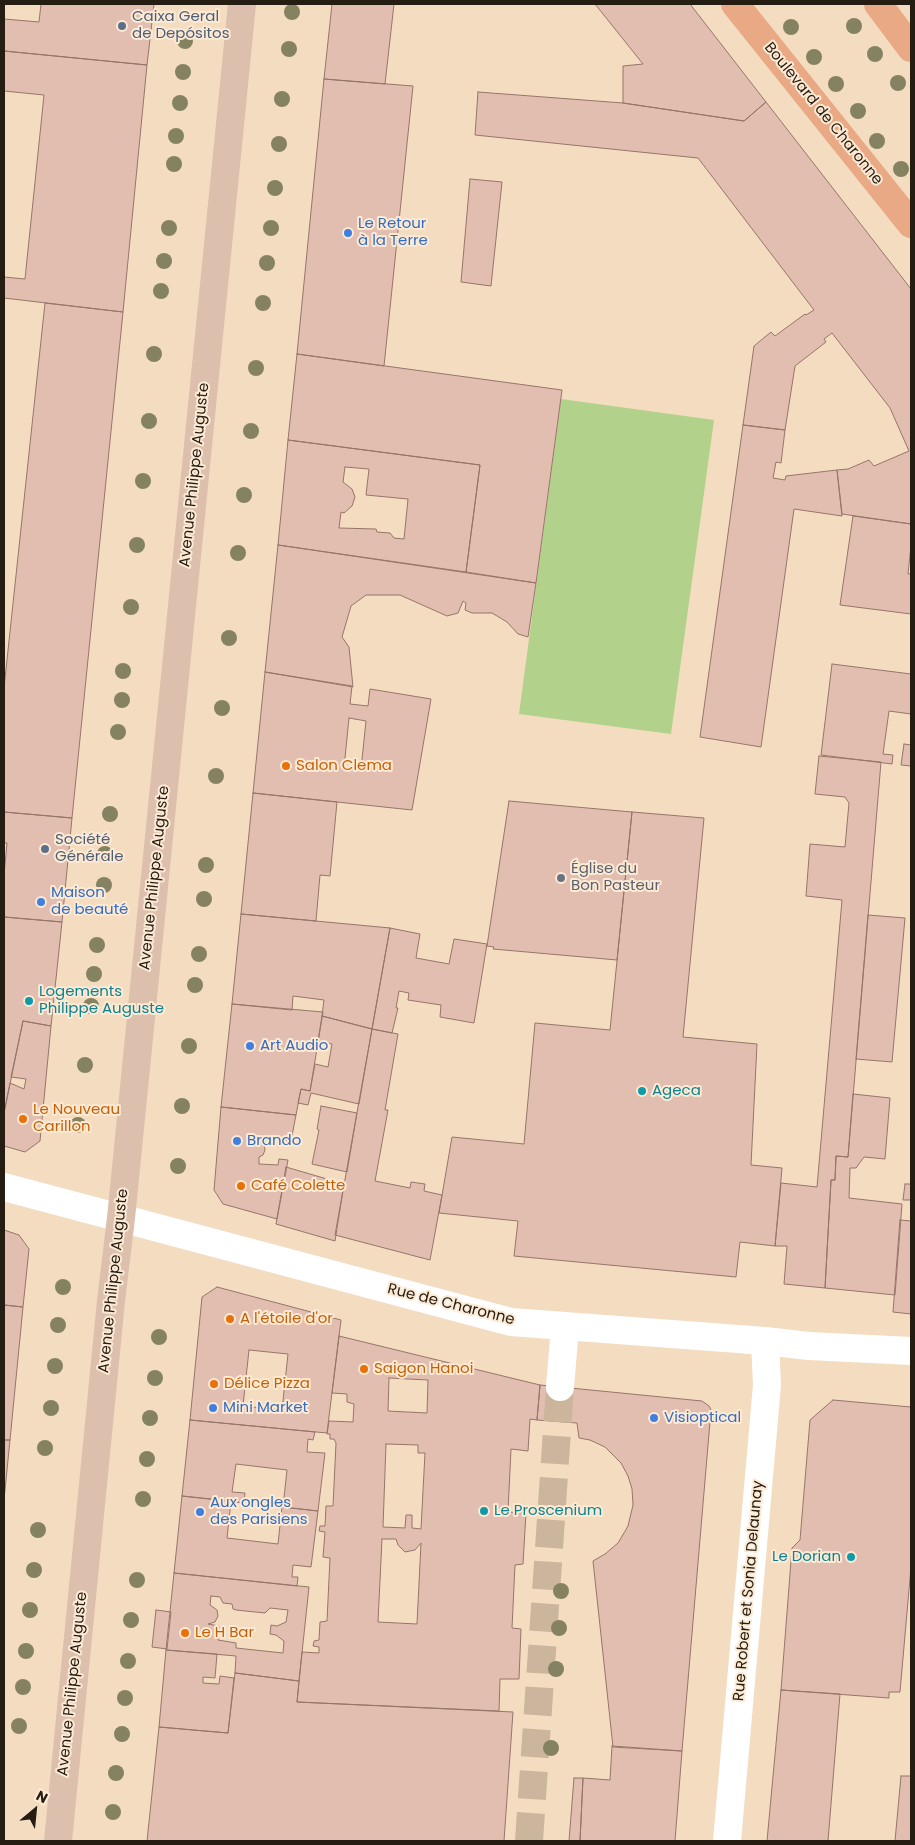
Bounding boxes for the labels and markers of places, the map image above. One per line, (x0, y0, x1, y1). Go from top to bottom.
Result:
place label: Caixa Geral de Depósitos (132, 8, 229, 43)
marker: Caixa Geral de Depósitos (116, 20, 128, 32)
place label: Le Retour à la Terre (358, 215, 428, 250)
marker: Le Retour à la Terre (342, 227, 354, 239)
place label: Salon Clema (296, 757, 392, 775)
marker: Salon Clema (280, 760, 292, 772)
place label: Société Générale (55, 831, 124, 866)
marker: Société Générale (39, 843, 51, 855)
place label: Église du Bon Pasteur (571, 860, 660, 895)
marker: Église du Bon Pasteur (555, 872, 567, 884)
place label: Maison de beauté (51, 884, 128, 919)
marker: Maison de beauté (35, 896, 47, 908)
place label: Logements Philippe Auguste (39, 983, 164, 1018)
marker: Logements Philippe Auguste (23, 995, 35, 1007)
place label: Art Audio (260, 1037, 328, 1055)
marker: Art Audio (244, 1040, 256, 1052)
place label: Ageca (652, 1082, 701, 1100)
marker: Ageca (636, 1085, 648, 1097)
place label: Le Nouveau Carillon (33, 1101, 120, 1136)
marker: Le Nouveau Carillon (17, 1113, 29, 1125)
place label: Brando (247, 1132, 301, 1150)
marker: Brando (231, 1135, 243, 1147)
place label: Café Colette (251, 1177, 345, 1195)
marker: Café Colette (235, 1180, 247, 1192)
place label: A l'étoile d'or (240, 1310, 333, 1328)
marker: A l'étoile d'or (224, 1313, 236, 1325)
place label: Saigon Hanoi (374, 1360, 473, 1378)
marker: Saigon Hanoi (358, 1363, 370, 1375)
place label: Délice Pizza (224, 1375, 310, 1393)
marker: Délice Pizza (208, 1378, 220, 1390)
place label: Mini Market (223, 1399, 308, 1417)
marker: Mini Market (207, 1402, 219, 1414)
place label: Visioptical (664, 1409, 741, 1427)
marker: Visioptical (648, 1412, 660, 1424)
place label: Aux ongles des Parisiens (210, 1494, 308, 1529)
place label: Le Proscenium (494, 1502, 602, 1520)
marker: Le Proscenium (478, 1505, 490, 1517)
marker: Aux ongles des Parisiens (194, 1506, 206, 1518)
place label: Le Dorian (772, 1548, 841, 1566)
marker: Le Dorian (845, 1551, 857, 1563)
place label: Le H Bar (195, 1624, 254, 1642)
marker: Le H Bar (179, 1627, 191, 1639)

